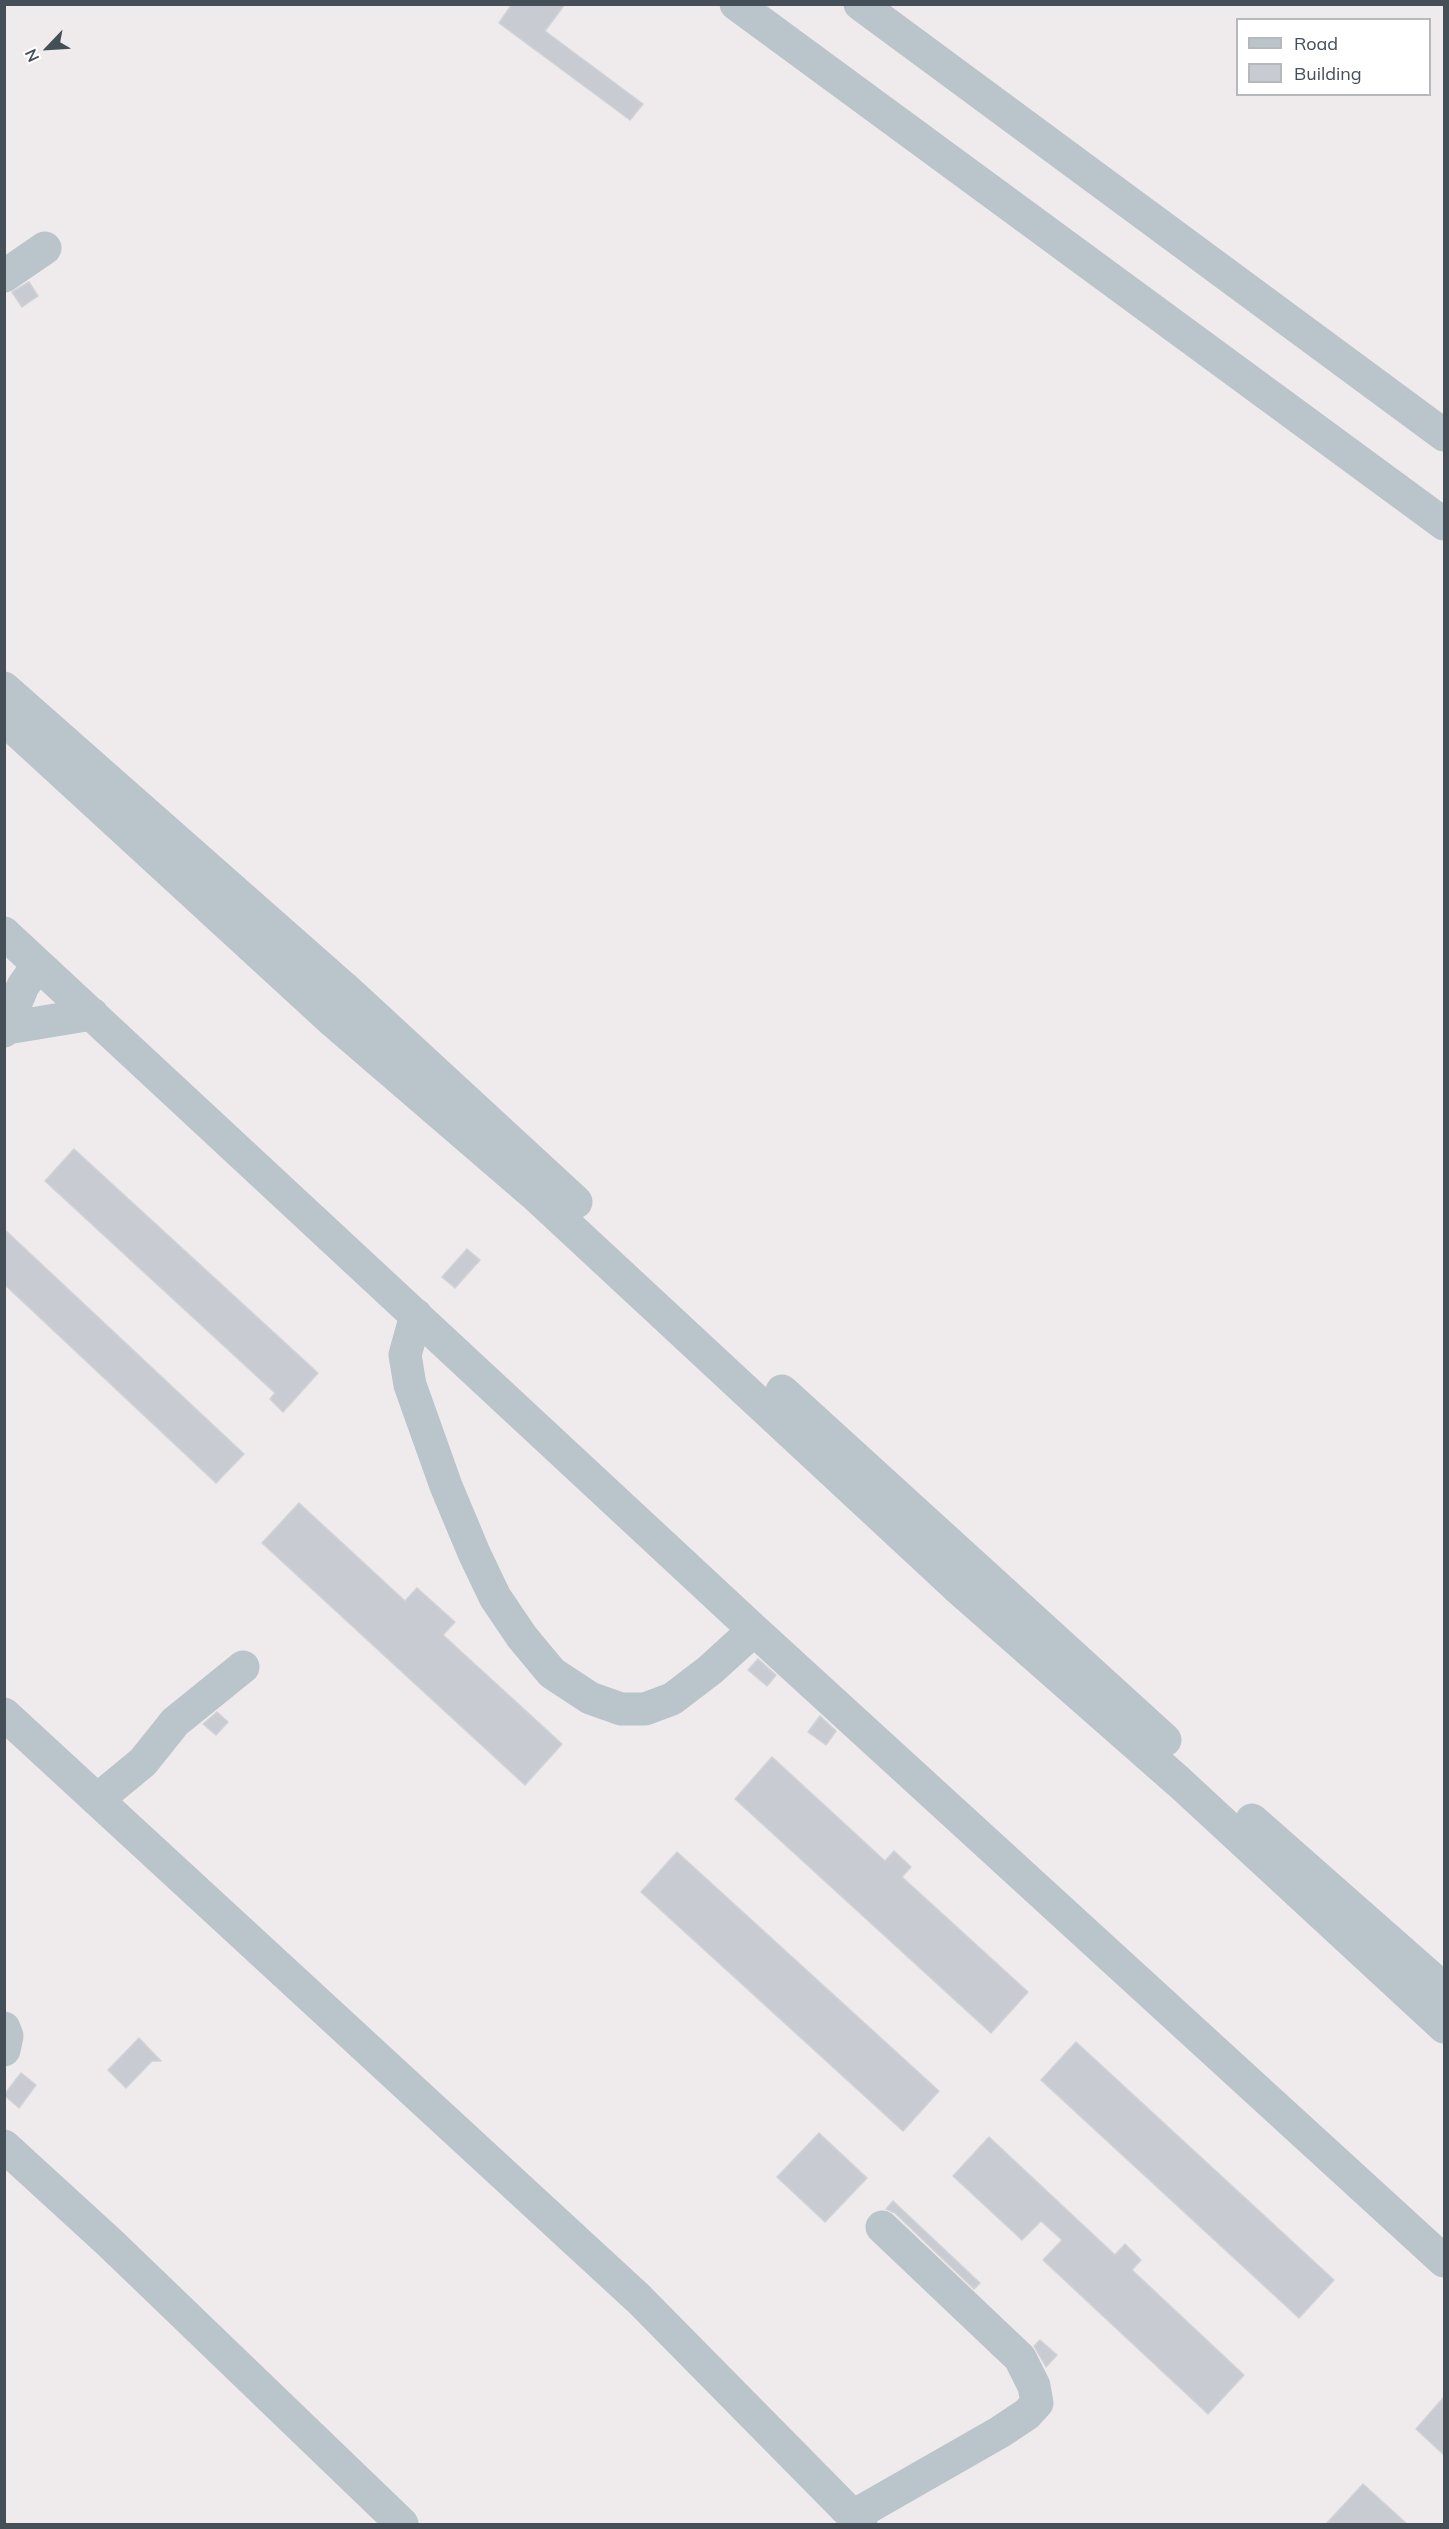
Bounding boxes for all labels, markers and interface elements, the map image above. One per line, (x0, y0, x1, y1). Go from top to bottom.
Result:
north arrow (18, 18, 78, 78)
legend (1236, 18, 1431, 96)
text: Road (1294, 32, 1338, 55)
text: N (20, 46, 43, 65)
text: Building (1294, 62, 1362, 85)

